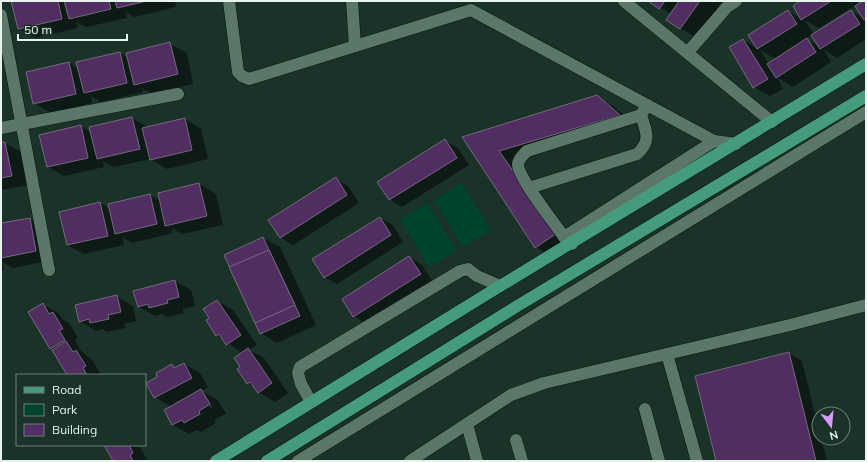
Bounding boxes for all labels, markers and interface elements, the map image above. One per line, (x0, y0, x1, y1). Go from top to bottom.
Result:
scale bar (18, 16, 127, 42)
text: 50 m (24, 22, 52, 37)
legend (16, 374, 146, 446)
text: Road (52, 382, 81, 397)
text: Park (52, 402, 78, 417)
north arrow (811, 406, 851, 446)
text: Building (52, 422, 97, 437)
text: N (828, 428, 840, 443)

